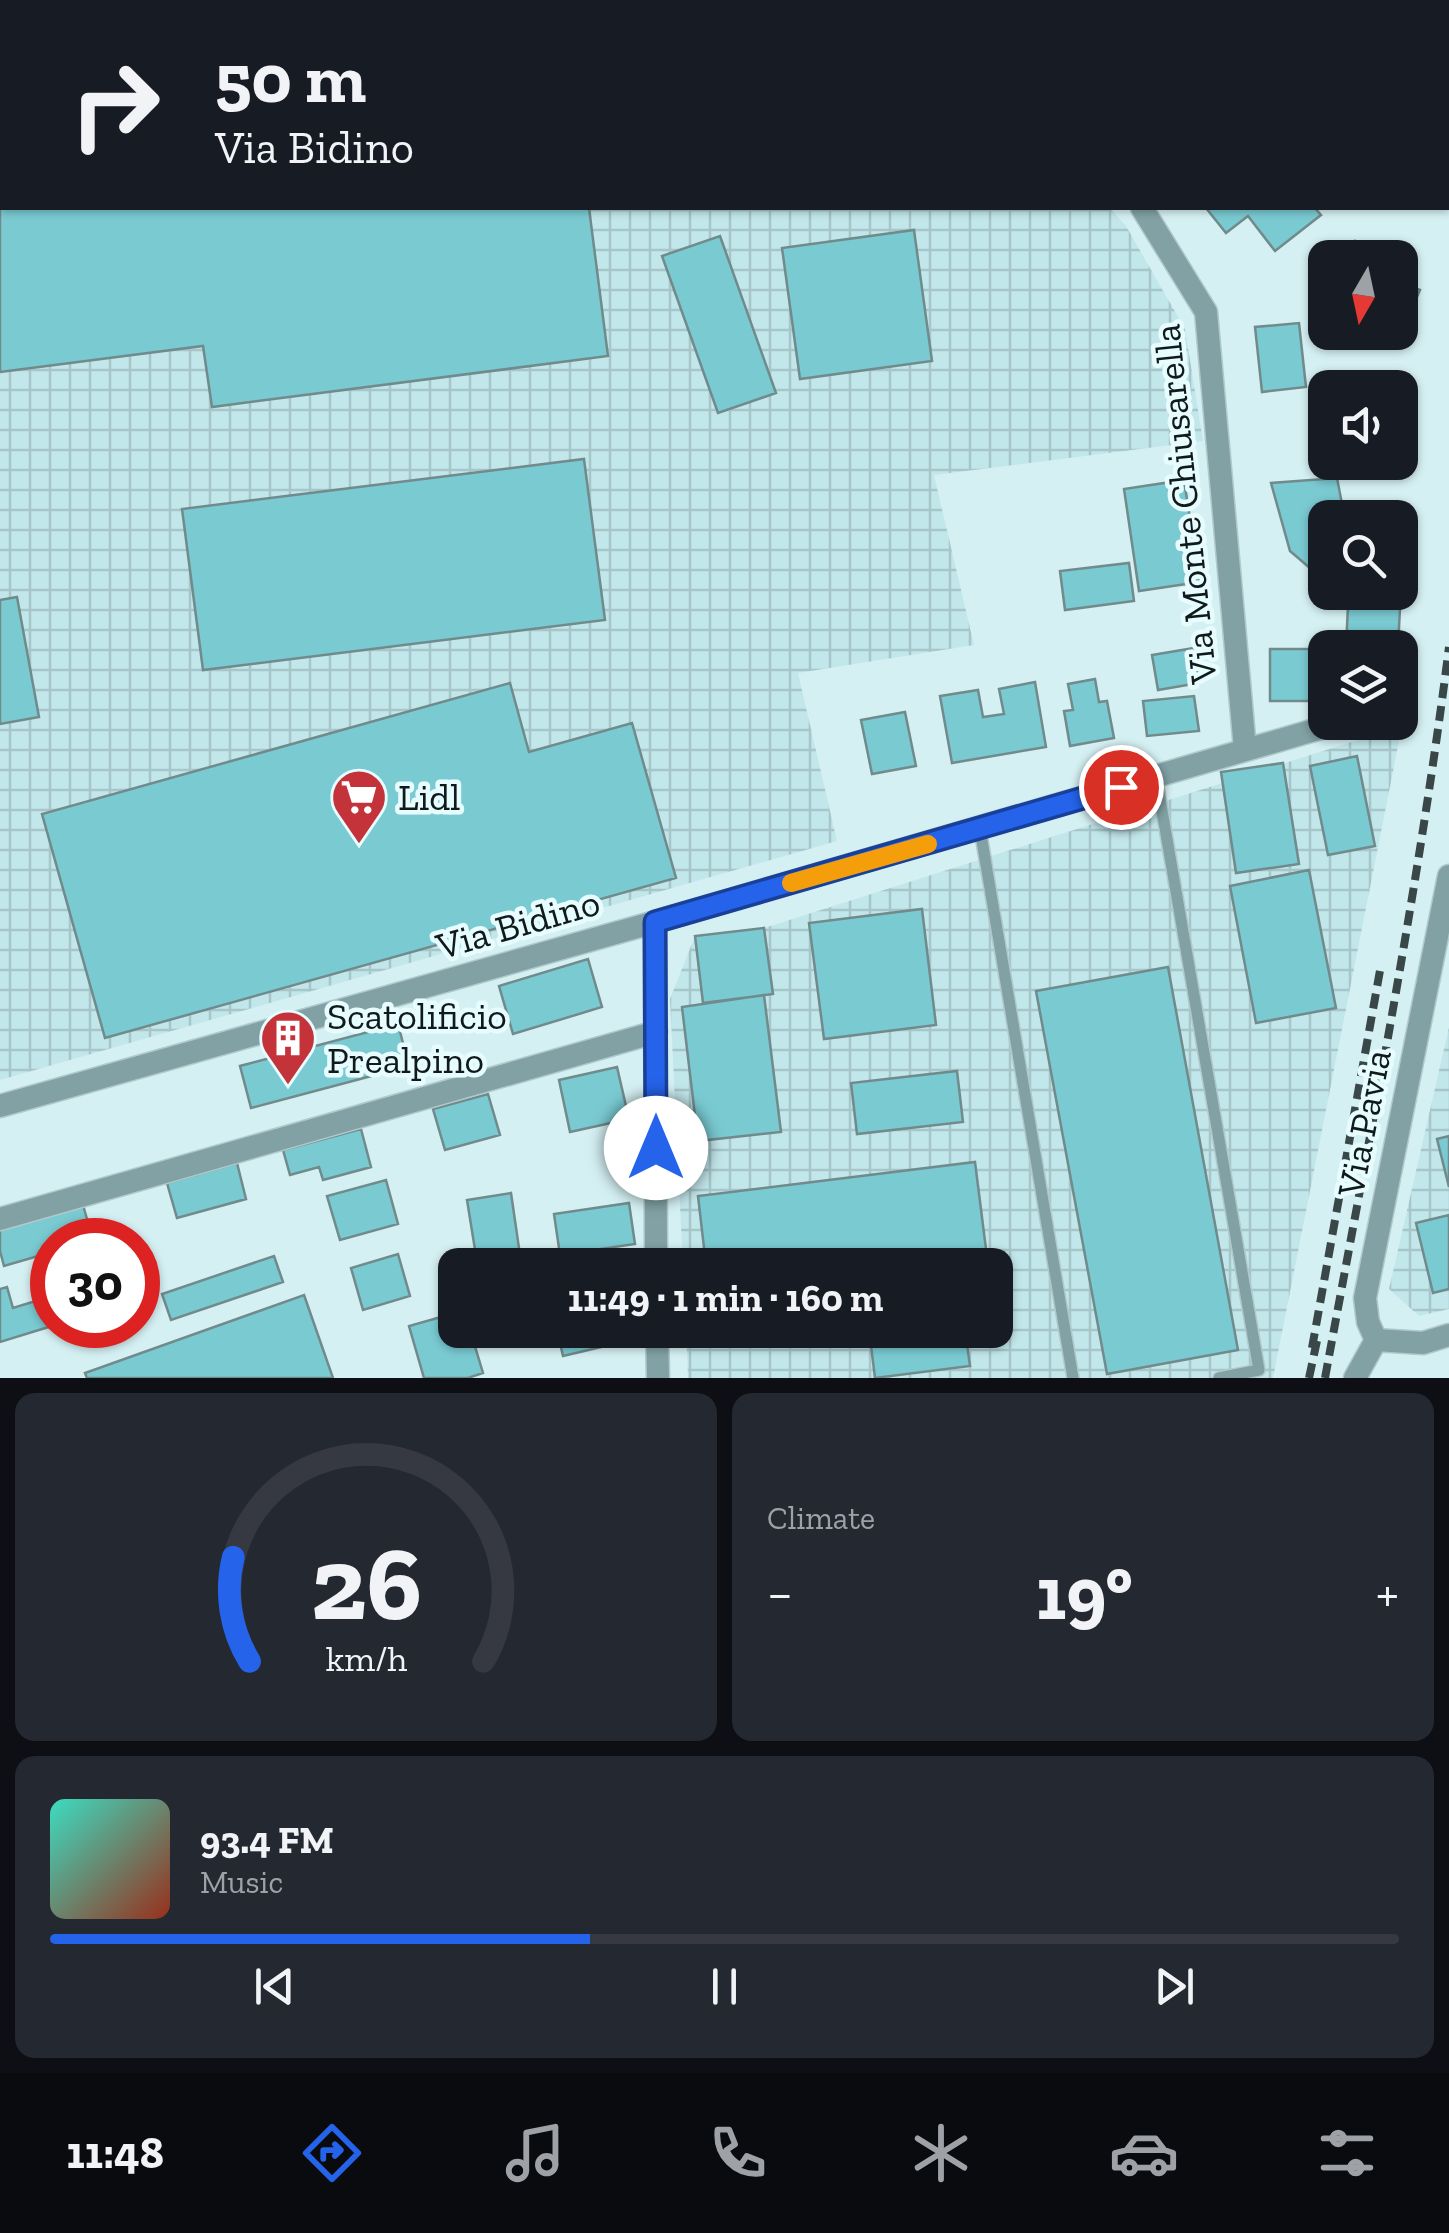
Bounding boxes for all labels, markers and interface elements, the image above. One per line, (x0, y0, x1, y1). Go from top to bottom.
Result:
text: 50 m (215, 36, 366, 120)
icon: right (50, 40, 180, 170)
text: Via Bidino (215, 121, 414, 175)
north arrow (1308, 240, 1418, 350)
map controls (1308, 240, 1418, 740)
street label: Via Monte Chiusarella (1143, 322, 1227, 687)
button: sound (1308, 370, 1418, 480)
button: search (1308, 500, 1418, 610)
button: layers (1308, 630, 1418, 740)
pin (1079, 745, 1164, 830)
icon: arrive (1094, 760, 1149, 815)
supermarket icon: Lidl (329, 767, 389, 846)
place label: Lidl (398, 774, 460, 820)
street label: Via Bidino (430, 879, 605, 970)
place label: Scatolificio Prealpino (327, 993, 507, 1083)
building icon: Scatolificio Prealpino (258, 1008, 318, 1087)
street label: Via Pavia (1327, 1045, 1401, 1201)
position arrow (604, 1096, 708, 1200)
speed limit sign: 30 (30, 1218, 160, 1348)
text: 11:49 · 1 min · 160 m (568, 1275, 883, 1321)
text: Climate (767, 1499, 875, 1537)
text: 26 (310, 1521, 422, 1646)
text: 19° (1036, 1548, 1133, 1638)
text: − (767, 1560, 793, 1626)
text: + (1376, 1560, 1399, 1626)
text: km/h (325, 1637, 407, 1680)
text: 93.4 FM (200, 1817, 334, 1863)
text: Music (200, 1863, 283, 1901)
icon: previous (247, 1959, 302, 2014)
icon: pause (697, 1959, 752, 2014)
icon: next (1147, 1959, 1202, 2014)
icon: directions (297, 2118, 367, 2188)
icon: music (500, 2118, 570, 2188)
icon: phone (703, 2118, 773, 2188)
icon: climate (906, 2118, 976, 2188)
icon: car (1109, 2118, 1179, 2188)
icon: filters (1312, 2118, 1382, 2188)
text: 11:48 (67, 2126, 164, 2180)

